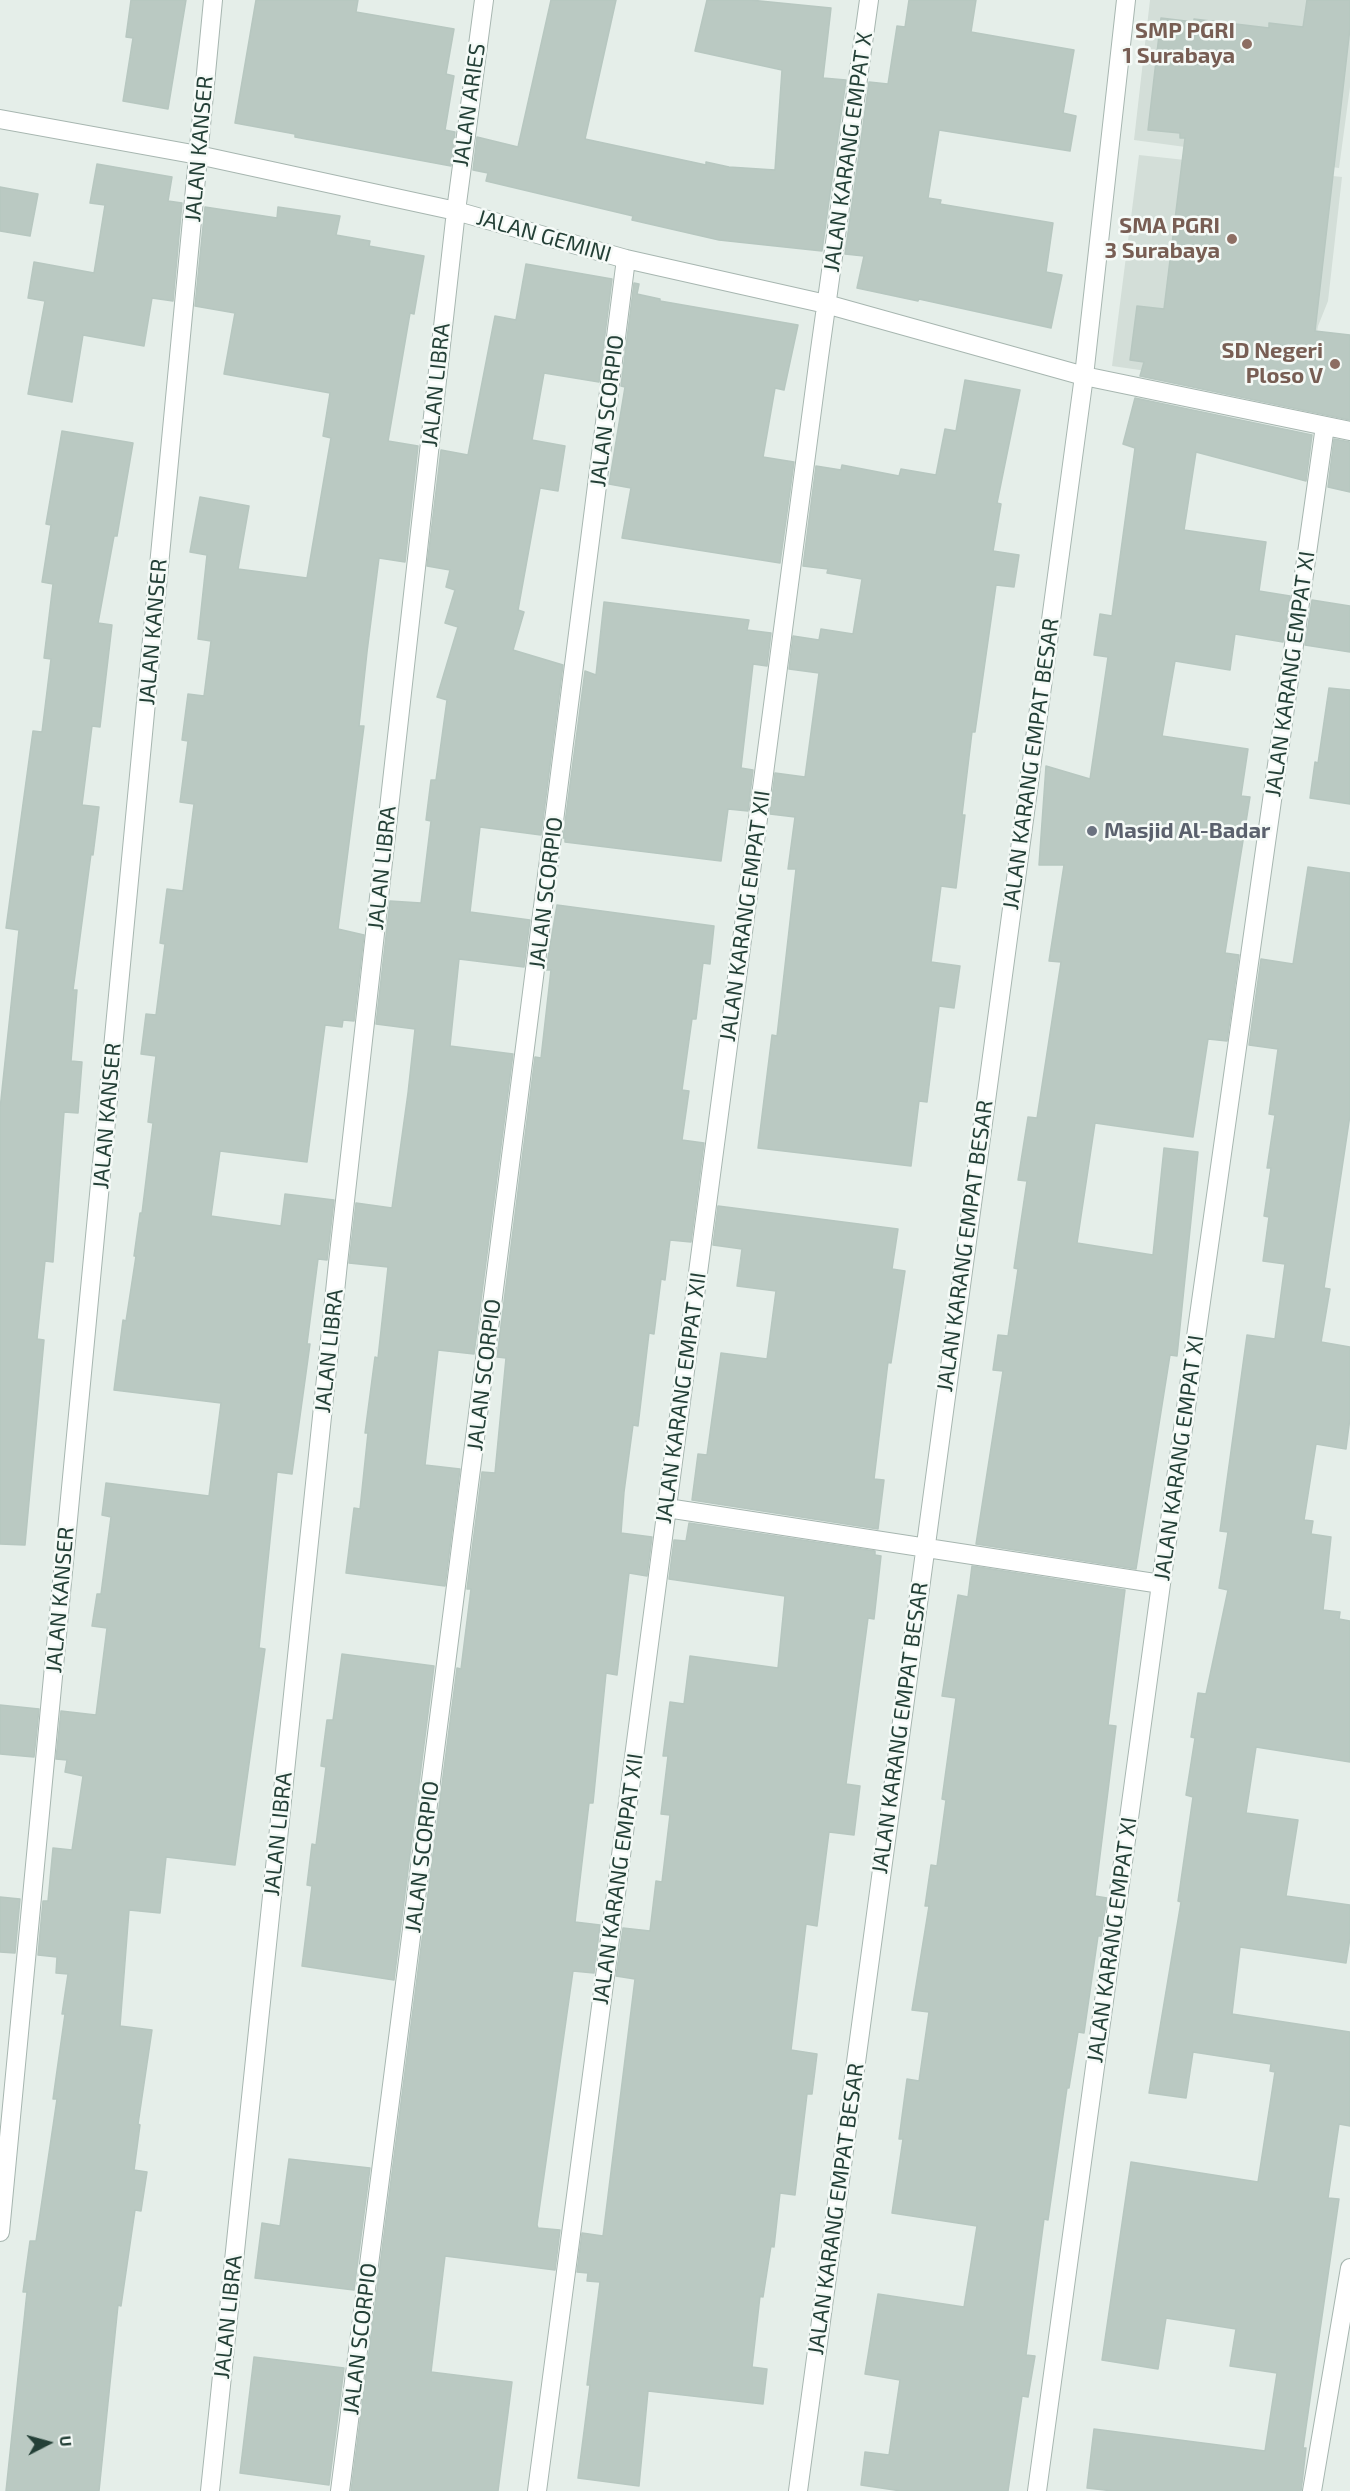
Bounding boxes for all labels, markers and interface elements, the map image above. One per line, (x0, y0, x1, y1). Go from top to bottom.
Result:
place label: SMP PGRI 1 Surabaya (1123, 18, 1235, 70)
street label: JALAN KARANG EMPAT X (818, 30, 878, 274)
marker: SMP PGRI 1 Surabaya (1240, 37, 1254, 51)
street label: JALAN ARIES (447, 42, 491, 168)
street label: JALAN KANSER (179, 75, 219, 223)
street label: JALAN GEMINI (474, 204, 614, 268)
place label: SMA PGRI 3 Surabaya (1105, 213, 1220, 264)
marker: SMA PGRI 3 Surabaya (1225, 232, 1239, 246)
street label: JALAN LIBRA (416, 322, 456, 448)
street label: JALAN SCORPIO (585, 333, 629, 489)
place label: SD Negeri Ploso V (1222, 338, 1323, 390)
marker: SD Negeri Ploso V (1328, 357, 1342, 371)
street label: JALAN KARANG EMPAT XI (1260, 549, 1320, 799)
street label: JALAN KANSER (133, 558, 173, 706)
street label: JALAN KARANG EMPAT BESAR (997, 616, 1065, 912)
street label: JALAN KARANG EMPAT XII (714, 789, 776, 1043)
street label: JALAN LIBRA (362, 805, 402, 931)
street label: JALAN SCORPIO (524, 815, 568, 971)
place label: Masjid Al-Badar (1104, 818, 1270, 844)
marker: Masjid Al-Badar (1085, 824, 1099, 838)
street label: JALAN KANSER (87, 1042, 127, 1190)
street label: JALAN KARANG EMPAT BESAR (931, 1098, 999, 1394)
street label: JALAN KARANG EMPAT XII (650, 1271, 712, 1525)
street label: JALAN LIBRA (309, 1288, 349, 1414)
street label: JALAN SCORPIO (462, 1297, 506, 1453)
street label: JALAN KARANG EMPAT XI (1149, 1333, 1209, 1583)
street label: JALAN KANSER (40, 1526, 80, 1674)
street label: JALAN KARANG EMPAT BESAR (866, 1580, 934, 1876)
street label: JALAN KARANG EMPAT XII (587, 1752, 649, 2006)
street label: JALAN LIBRA (258, 1771, 298, 1897)
street label: JALAN SCORPIO (400, 1779, 444, 1935)
street label: JALAN KARANG EMPAT XI (1082, 1815, 1142, 2065)
street label: JALAN KARANG EMPAT BESAR (802, 2061, 870, 2357)
street label: JALAN LIBRA (208, 2254, 248, 2380)
street label: JALAN SCORPIO (338, 2261, 382, 2417)
north arrow (18, 2413, 78, 2473)
text: U (56, 2435, 76, 2448)

